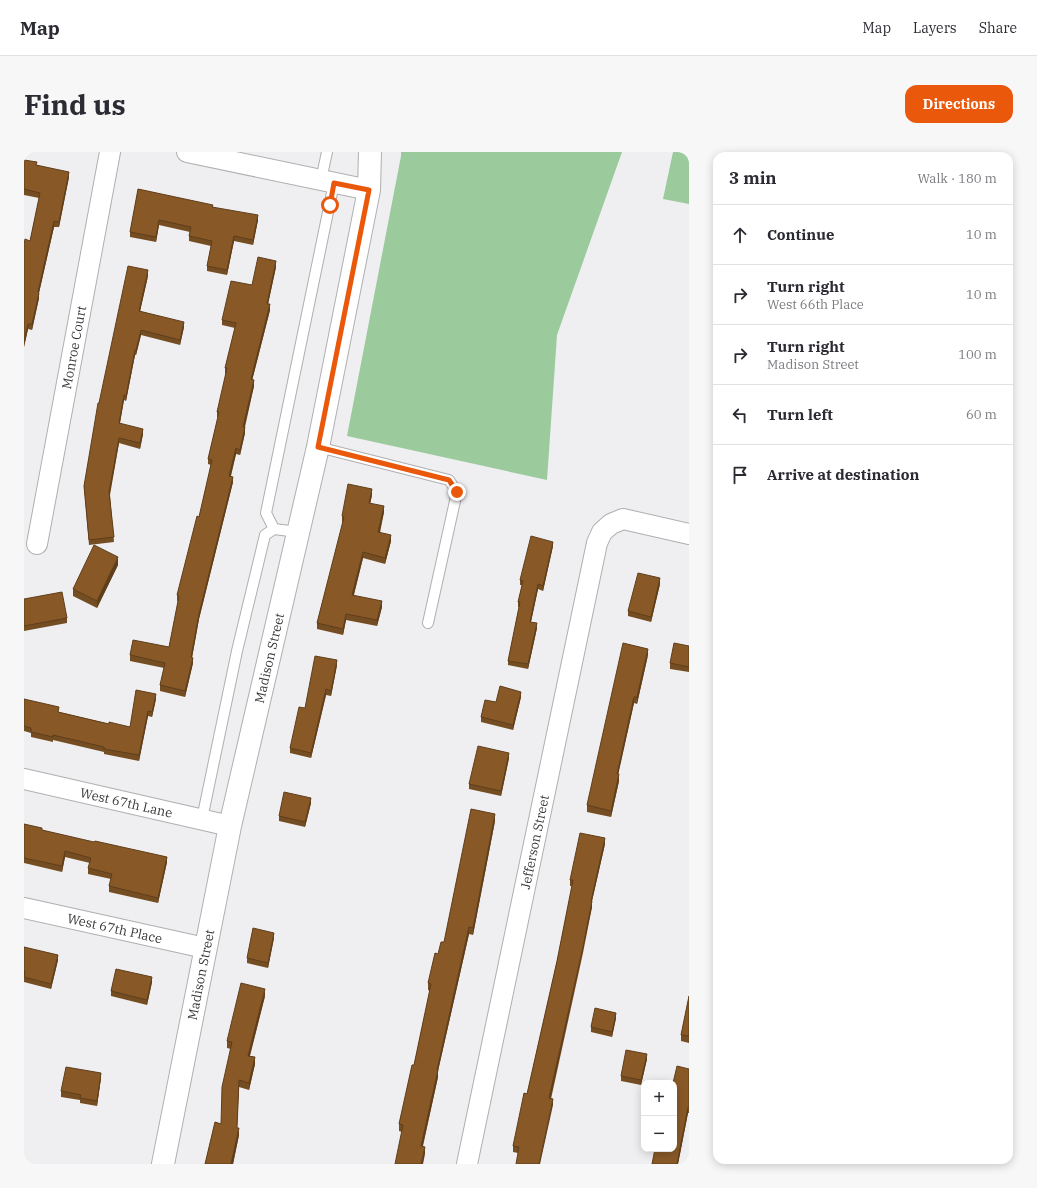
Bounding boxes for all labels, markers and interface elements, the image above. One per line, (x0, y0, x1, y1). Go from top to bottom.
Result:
text: Map (20, 16, 60, 40)
text: Map (863, 19, 891, 37)
text: Layers (913, 19, 957, 37)
text: Share (979, 19, 1017, 37)
button: Directions (905, 85, 1013, 123)
text: Find us (24, 86, 126, 123)
text: 3 min (729, 167, 777, 189)
text: Walk · 180 m (918, 170, 997, 187)
route start (321, 196, 339, 214)
icon: ahead (729, 224, 751, 246)
text: Continue (767, 225, 834, 244)
text: 10 m (966, 226, 997, 243)
text: Turn right (767, 277, 845, 296)
icon: right (729, 284, 751, 306)
text: 10 m (966, 286, 997, 303)
text: West 66th Place (767, 296, 864, 313)
street label: Monroe Court (58, 304, 90, 391)
text: Turn right (767, 337, 845, 356)
icon: right (729, 344, 751, 366)
text: 100 m (958, 346, 997, 363)
text: Madison Street (767, 356, 859, 373)
icon: left (729, 404, 751, 426)
text: Turn left (767, 405, 833, 424)
text: 60 m (966, 406, 997, 423)
icon: arrive (729, 464, 751, 486)
text: Arrive at destination (767, 465, 919, 484)
route end (448, 483, 466, 501)
street label: Madison Street (251, 611, 288, 705)
street label: West 67th Lane (78, 784, 174, 822)
street label: Jefferson Street (517, 793, 553, 891)
street label: West 67th Place (66, 910, 164, 947)
street label: Madison Street (184, 928, 218, 1022)
map controls (641, 1080, 677, 1152)
button: + (641, 1080, 677, 1116)
button: − (641, 1116, 677, 1152)

